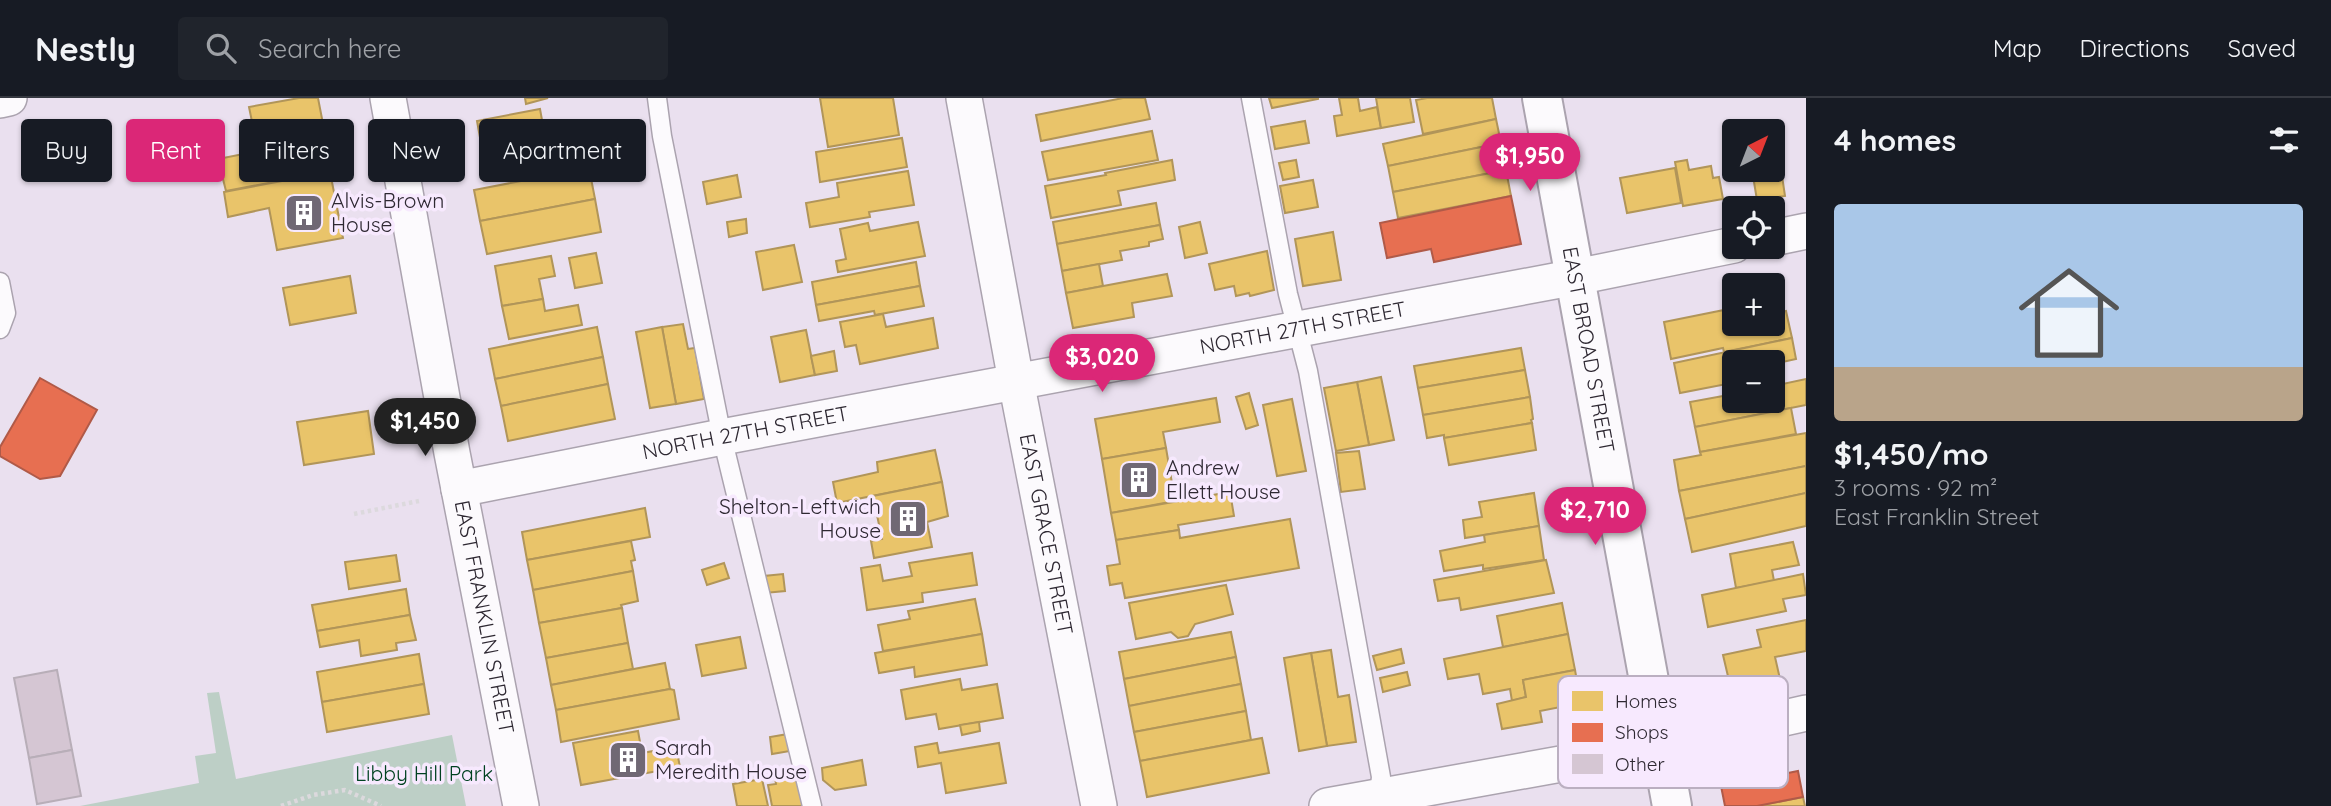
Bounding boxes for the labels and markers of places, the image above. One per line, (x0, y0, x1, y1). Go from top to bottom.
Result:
pin: $1,950 (1473, 134, 1587, 193)
place label: Alvis-Brown House (331, 187, 444, 237)
building icon: Alvis-Brown House (283, 192, 325, 234)
pin: $3,020 (1045, 334, 1159, 394)
pin: $1,450 (368, 398, 482, 458)
place label: Andrew Ellett House (1166, 454, 1281, 504)
building icon: Andrew Ellett House (1118, 459, 1160, 501)
pin: $2,710 (1538, 488, 1652, 547)
place label: Shelton-Leftwich House (719, 493, 881, 543)
building icon: Shelton-Leftwich House (887, 498, 929, 540)
place label: Sarah Meredith House (655, 734, 807, 784)
building icon: Sarah Meredith House (607, 739, 649, 781)

